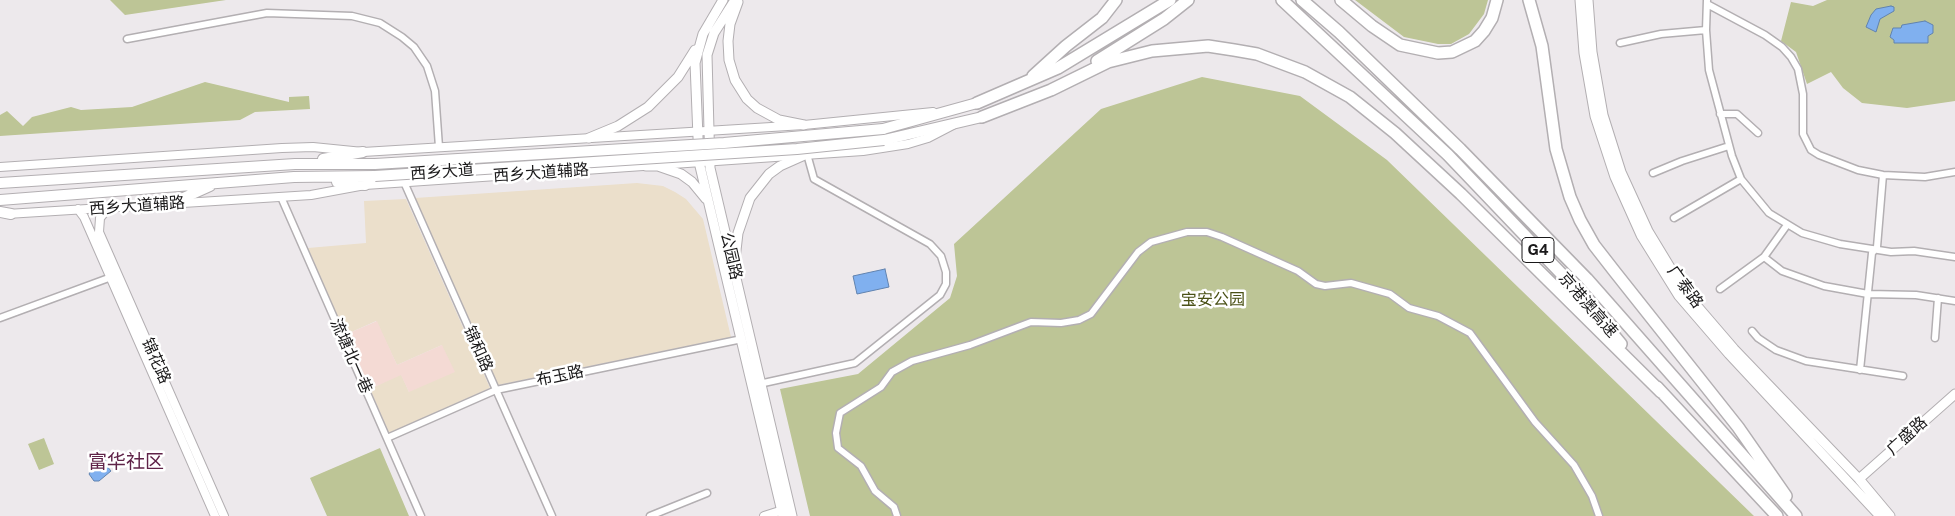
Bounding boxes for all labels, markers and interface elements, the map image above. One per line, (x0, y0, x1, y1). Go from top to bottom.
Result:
street label: 西乡大道 (409, 160, 475, 184)
street label: 西乡大道辅路 (492, 160, 590, 186)
street label: 西乡大道辅路 (88, 193, 186, 219)
street label: 公园路 (716, 230, 746, 282)
road number: G4 (1522, 238, 1554, 262)
street label: 广泰路 (1663, 262, 1707, 312)
street label: 京港澳高速 (1555, 269, 1621, 341)
park label: 宝安公园 (1181, 290, 1245, 310)
street label: 流塘北一巷 (326, 316, 376, 396)
street label: 锦和路 (459, 323, 497, 375)
street label: 锦花路 (137, 335, 175, 387)
street label: 布玉路 (535, 362, 585, 390)
street label: 广盛路 (1883, 413, 1931, 459)
district label: 富华社区 (88, 451, 164, 473)

